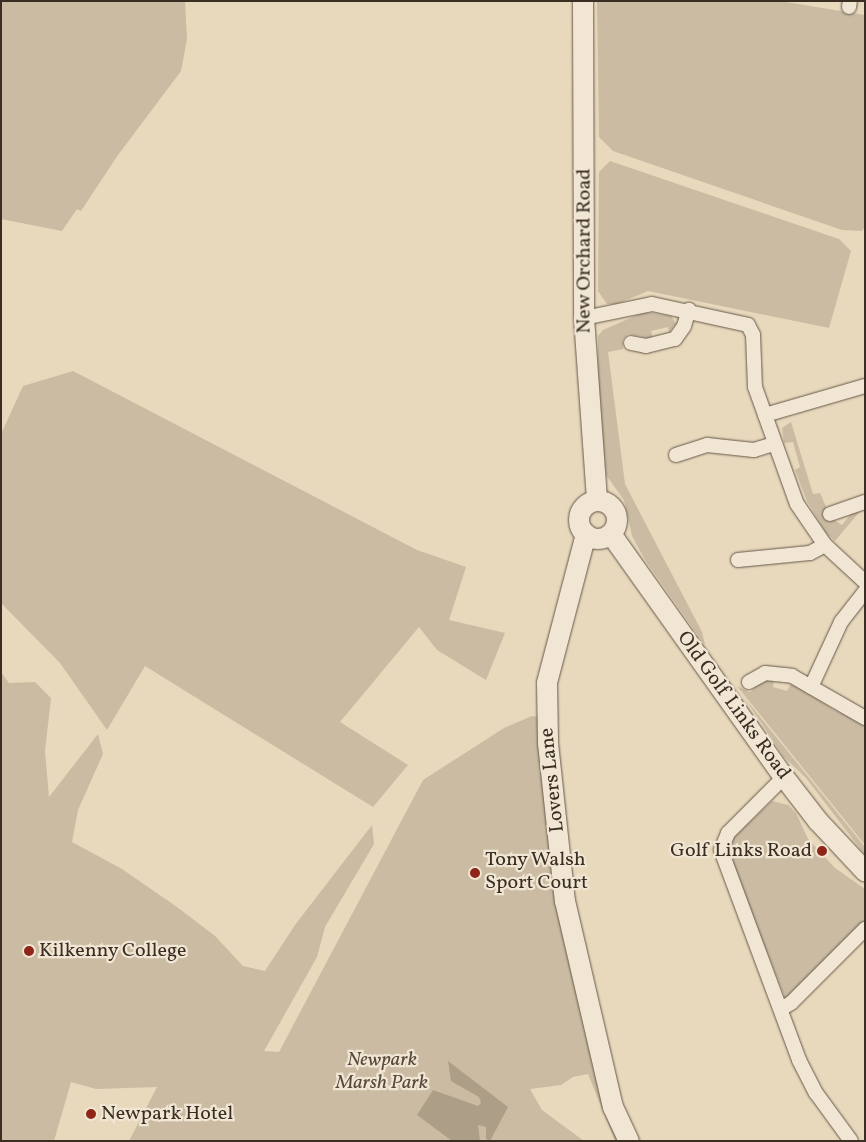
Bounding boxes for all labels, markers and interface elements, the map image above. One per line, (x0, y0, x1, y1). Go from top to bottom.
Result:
street label: New Orchard Road (573, 168, 597, 334)
street label: Old Golf Links Road (672, 628, 794, 784)
street label: Lovers Lane (536, 727, 570, 833)
place label: Golf Links Road (672, 839, 812, 863)
marker: Golf Links Road (816, 845, 828, 857)
place label: Tony Walsh Sport Court (485, 849, 588, 896)
marker: Tony Walsh Sport Court (469, 867, 481, 879)
place label: Kilkenny College (39, 939, 187, 963)
marker: Kilkenny College (23, 945, 35, 957)
park label: Newpark Marsh Park (336, 1048, 428, 1095)
place label: Newpark Hotel (101, 1102, 233, 1126)
marker: Newpark Hotel (85, 1108, 97, 1120)

